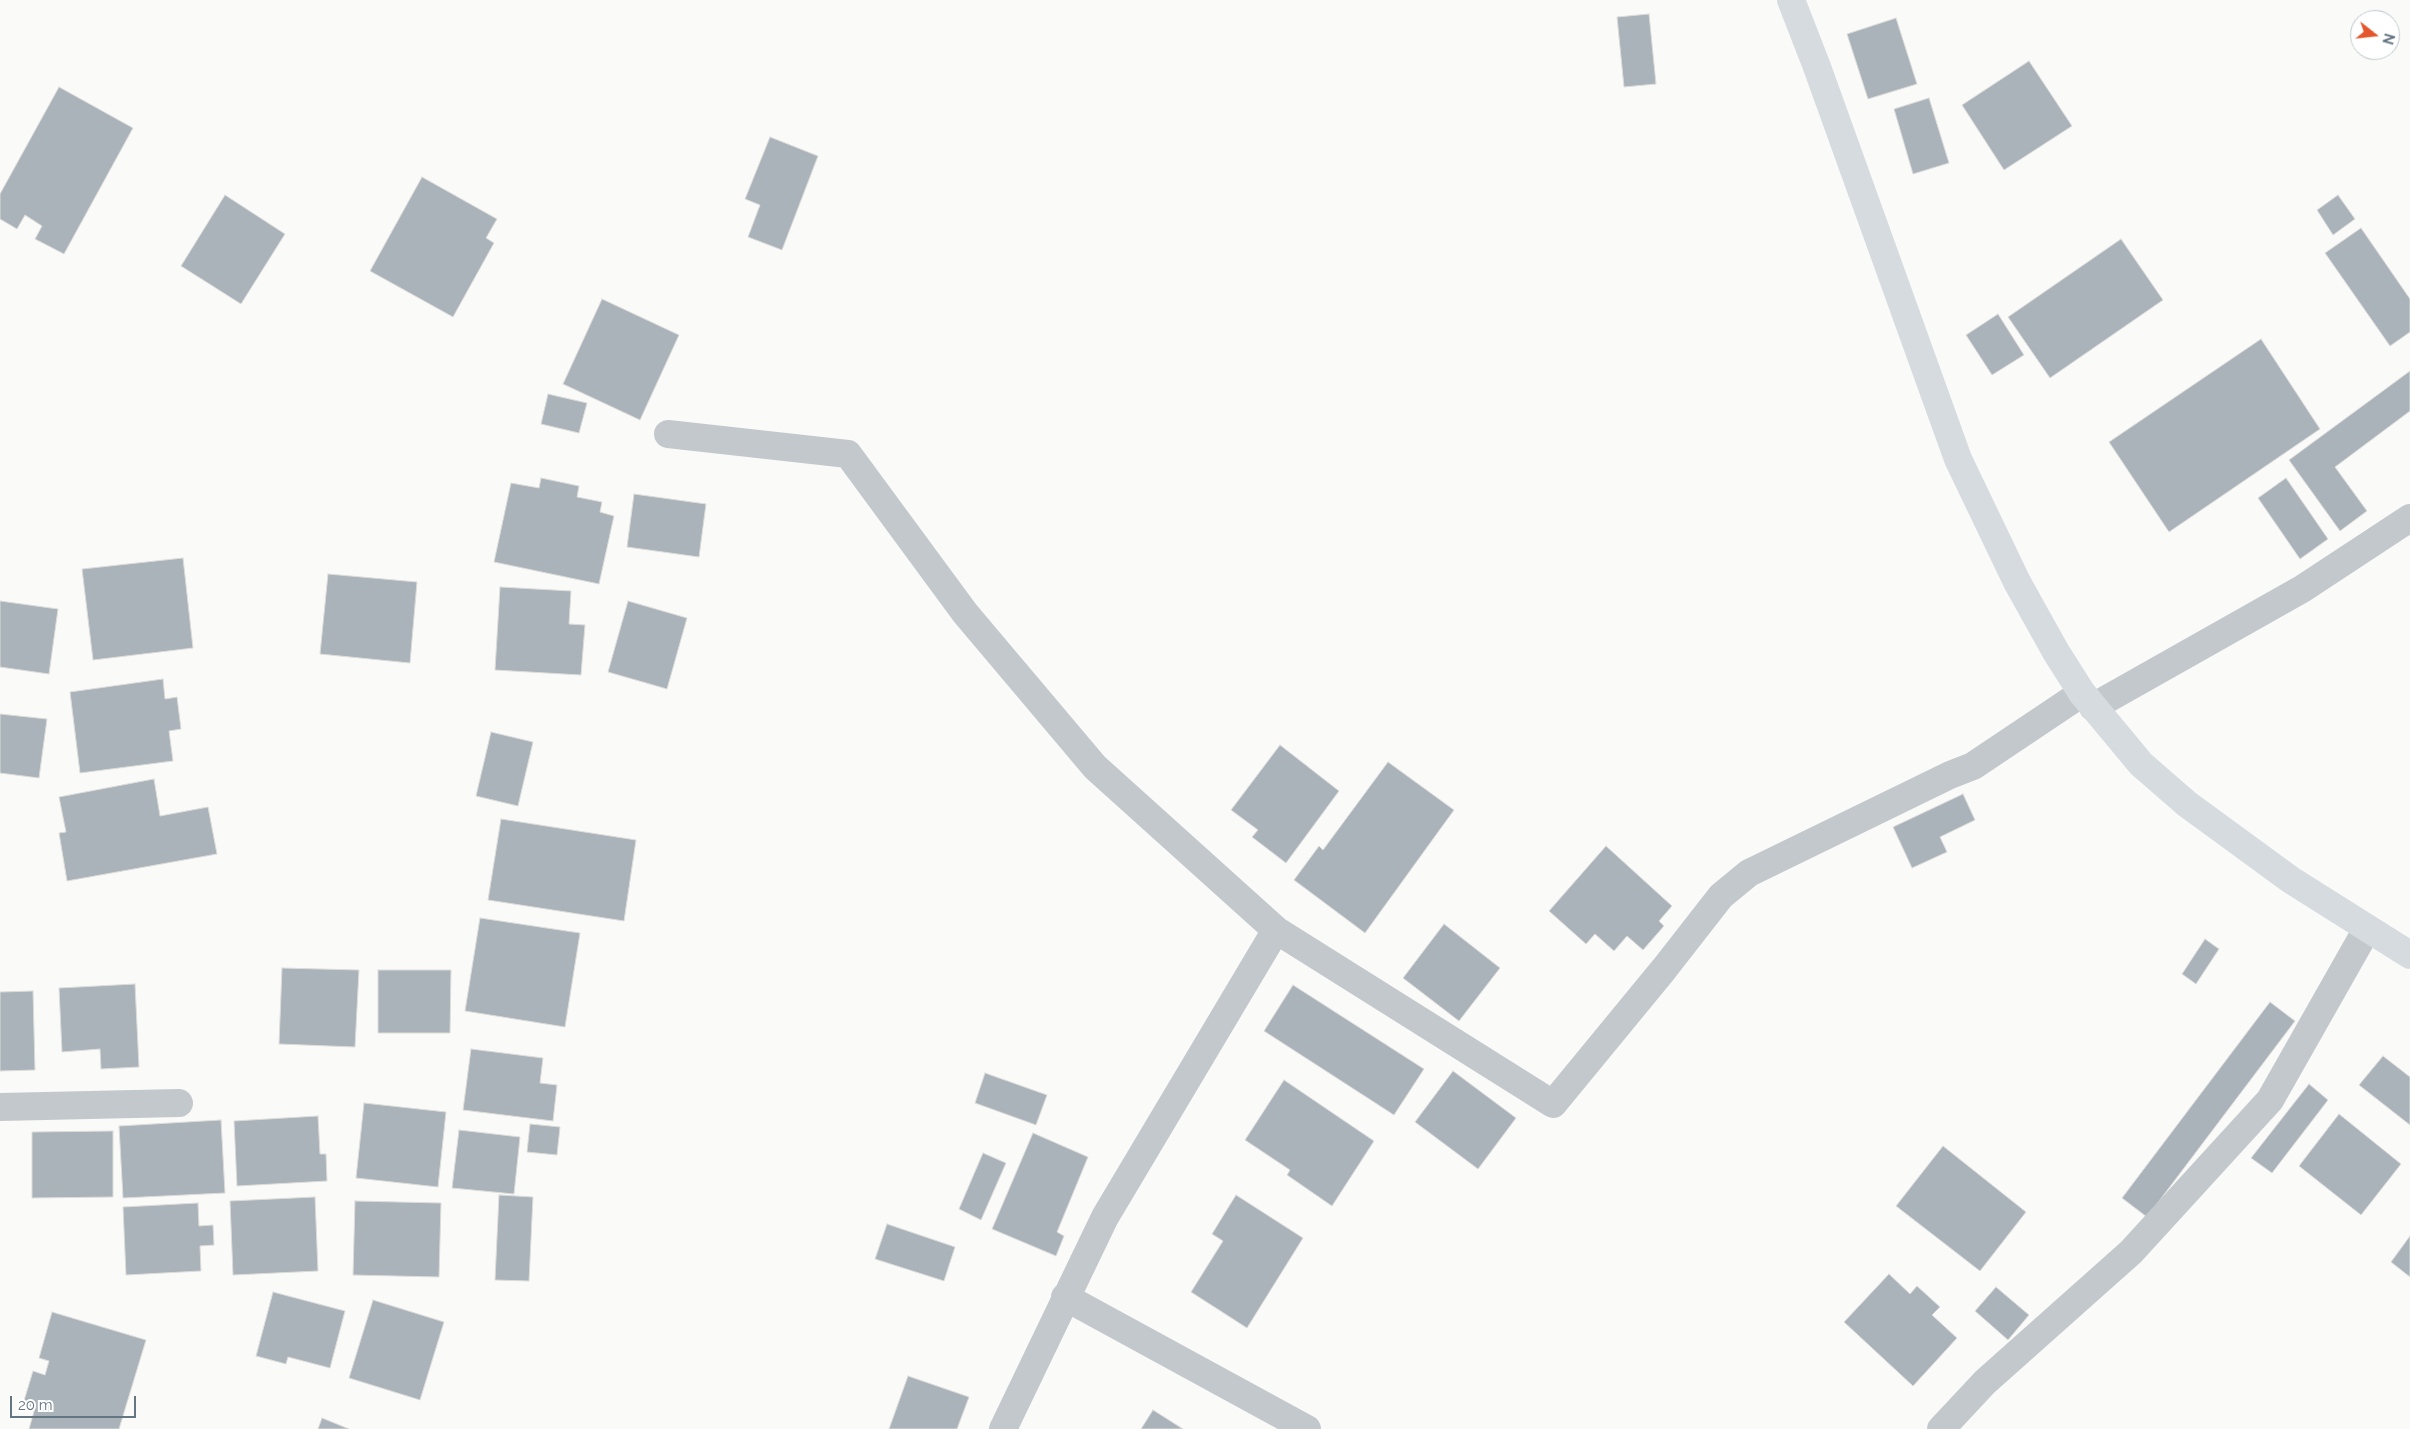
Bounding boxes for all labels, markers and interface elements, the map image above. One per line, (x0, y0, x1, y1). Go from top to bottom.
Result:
north arrow (2350, 10, 2400, 60)
text: N (2379, 32, 2398, 46)
scale bar (12, 1386, 139, 1418)
text: 20 m (18, 1396, 53, 1414)

